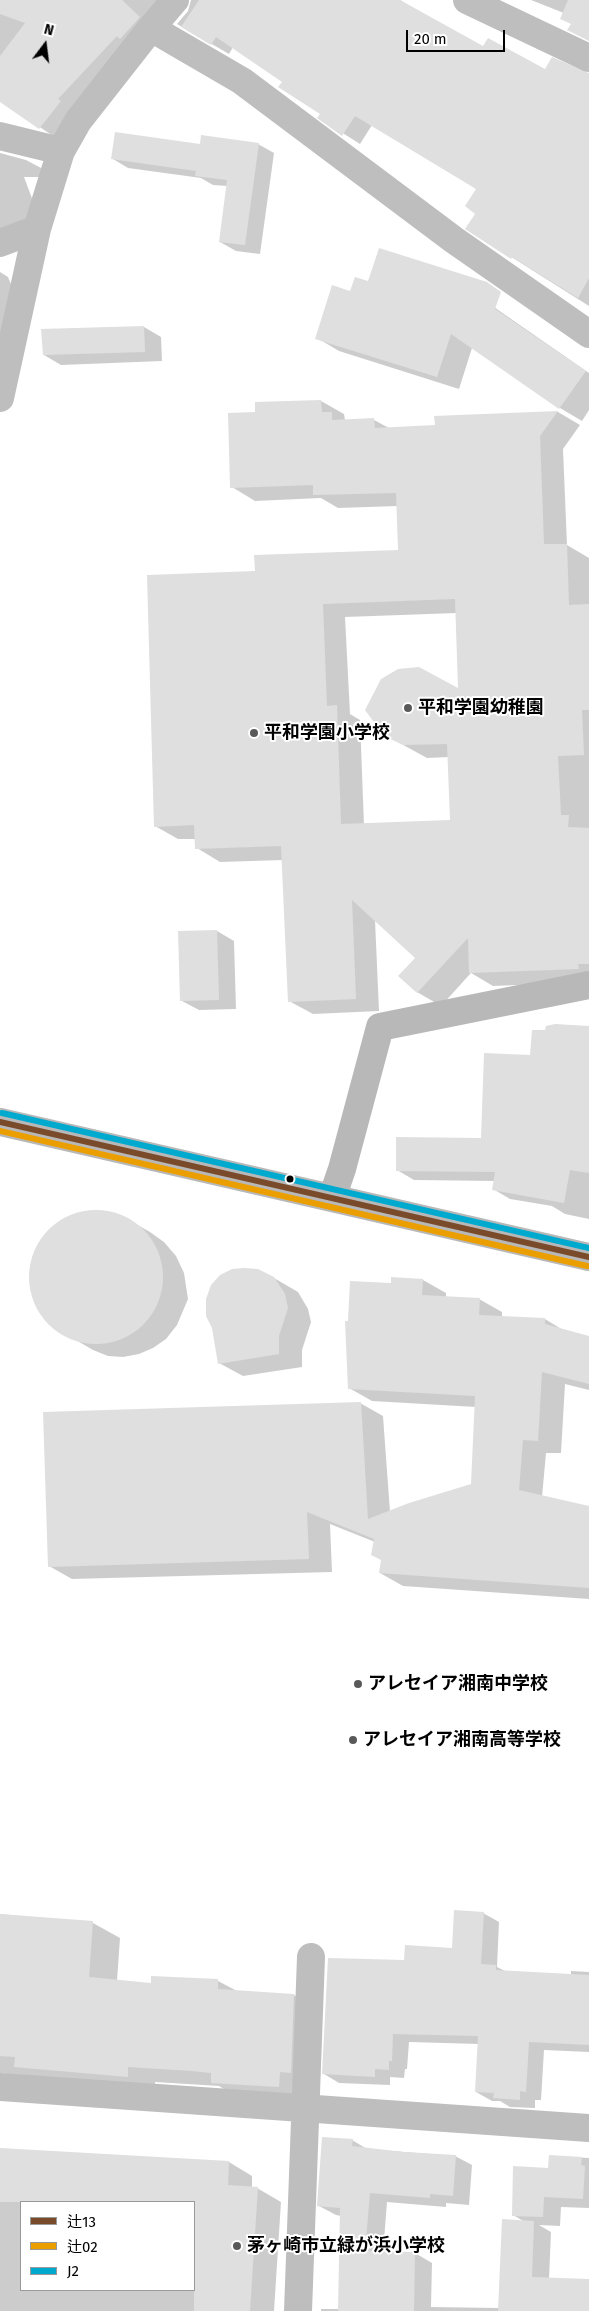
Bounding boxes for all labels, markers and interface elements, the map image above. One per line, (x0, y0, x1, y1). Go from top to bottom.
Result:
north arrow (20, 20, 70, 70)
scale bar (409, 20, 508, 52)
text: N (42, 21, 56, 39)
text: 20 m (414, 30, 447, 48)
place label: 平和学園幼稚園 (418, 697, 544, 719)
marker: 平和学園幼稚園 (402, 702, 414, 714)
place label: 平和学園小学校 (264, 722, 390, 744)
marker: 平和学園小学校 (248, 727, 260, 739)
unlabelled marker (285, 1174, 295, 1184)
place label: アレセイア湘南中学校 (368, 1673, 548, 1695)
marker: アレセイア湘南中学校 (352, 1678, 364, 1690)
place label: アレセイア湘南高等学校 (363, 1729, 561, 1751)
marker: アレセイア湘南高等学校 (347, 1734, 359, 1746)
legend (20, 2201, 195, 2291)
text: 辻13 (67, 2213, 96, 2231)
place label: 茅ヶ崎市立緑が浜小学校 (247, 2235, 445, 2257)
text: 辻02 (67, 2238, 98, 2256)
marker: 茅ヶ崎市立緑が浜小学校 (231, 2240, 243, 2252)
text: J2 (67, 2262, 79, 2280)

